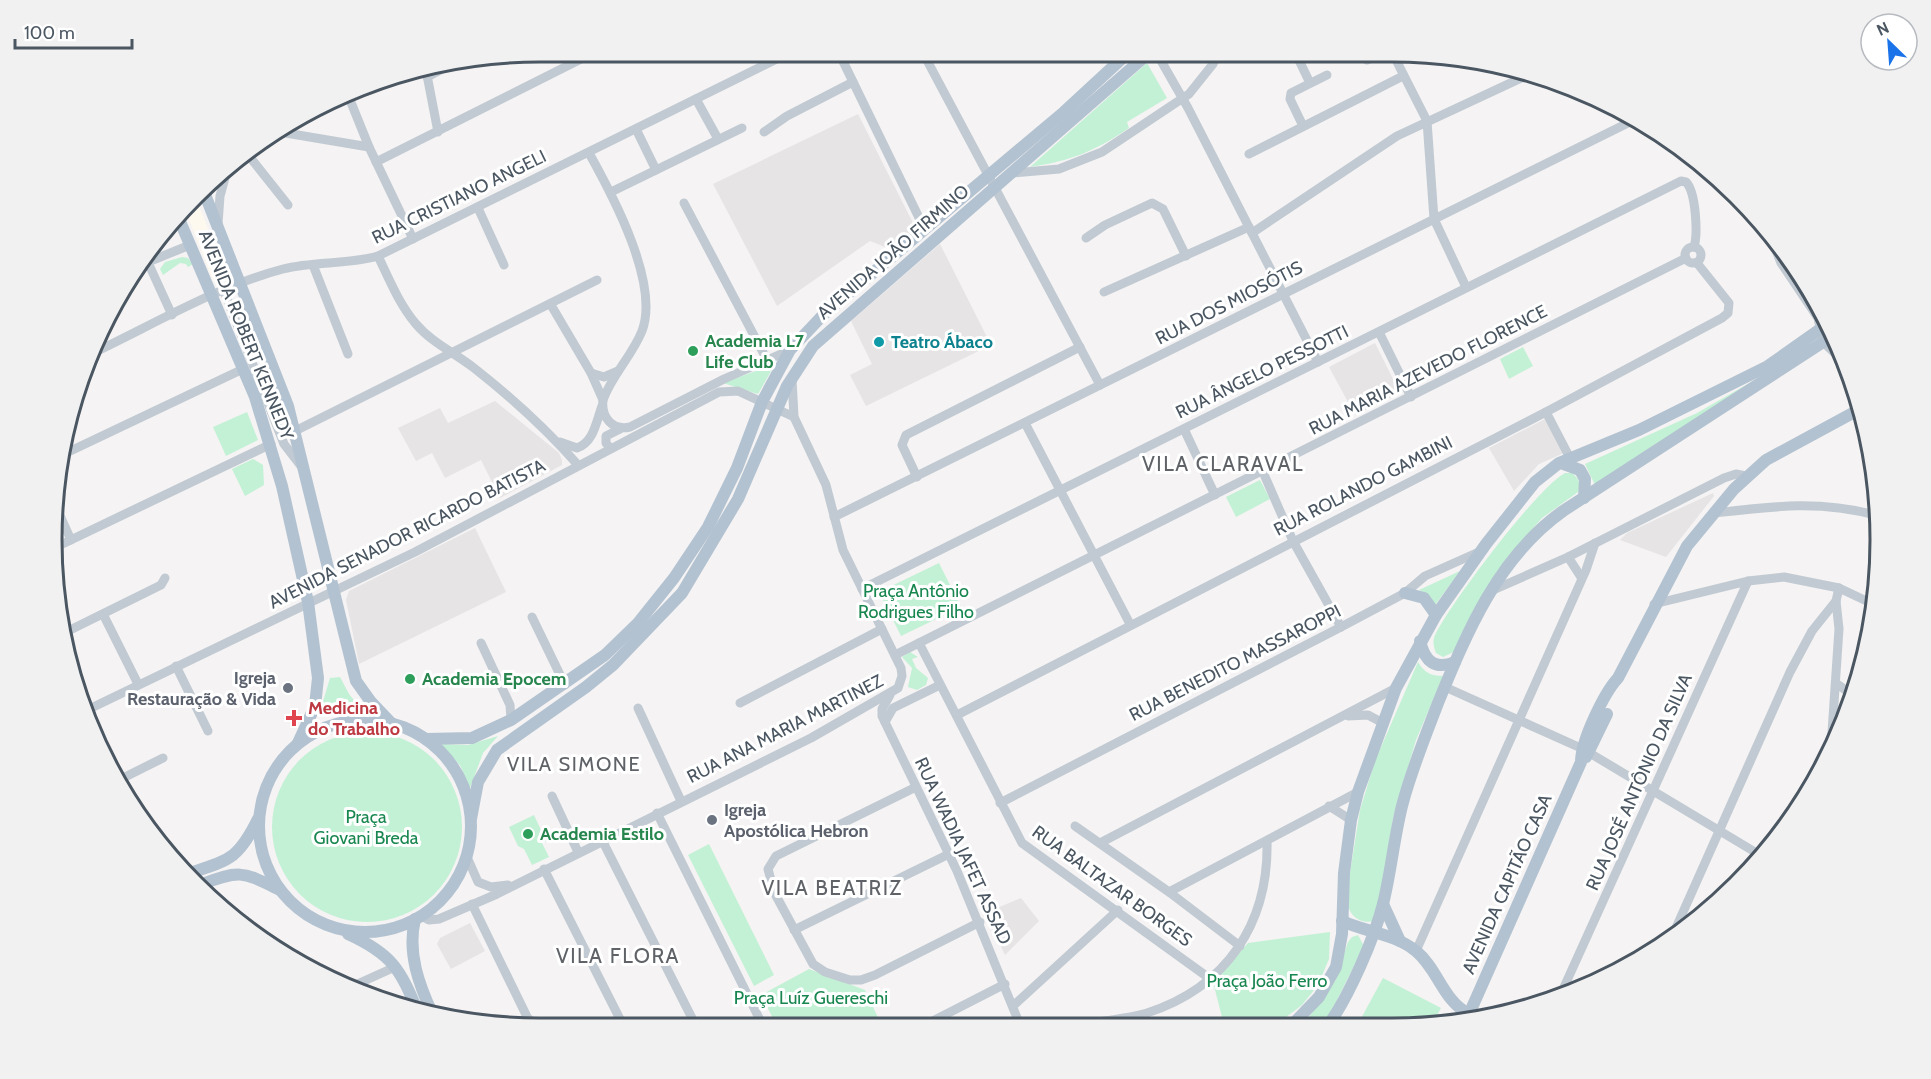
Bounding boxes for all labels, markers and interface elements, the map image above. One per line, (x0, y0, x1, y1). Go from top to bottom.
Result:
scale bar (15, 12, 132, 50)
north arrow (1859, 12, 1919, 72)
text: N (1874, 18, 1892, 40)
text: 100 m (24, 22, 75, 44)
street label: RUA CRISTIANO ANGELI (368, 145, 550, 249)
street label: AVENIDA JOÃO FIRMINO (813, 180, 974, 324)
street label: AVENIDA ROBERT KENNEDY (194, 227, 299, 444)
street label: RUA DOS MIOSÓTIS (1152, 256, 1306, 350)
street label: RUA MARIA AZEVEDO FLORENCE (1305, 300, 1551, 440)
street label: RUA ÂNGELO PESSOTTI (1172, 321, 1352, 423)
place label: Academia L7 Life Club (705, 330, 805, 373)
place label: Teatro Ábaco (891, 331, 993, 353)
marker: Teatro Ábaco (872, 335, 886, 349)
marker: Academia L7 Life Club (686, 344, 700, 358)
street label: RUA ROLANDO GAMBINI (1270, 431, 1456, 541)
district label: VILA CLARAVAL (1142, 451, 1304, 476)
street label: AVENIDA SENADOR RICARDO BATISTA (265, 454, 549, 614)
park label: Praça Antônio Rodrigues Filho (858, 580, 974, 623)
street label: RUA BENEDITO MASSAROPPI (1126, 600, 1344, 726)
place label: Igreja Restauração & Vida (127, 667, 276, 710)
place label: Academia Epocem (422, 668, 566, 690)
street label: RUA ANA MARIA MARTINEZ (683, 670, 887, 788)
street label: RUA JOSÉ ANTÔNIO DA SILVA (1581, 670, 1697, 894)
marker: Academia Epocem (403, 672, 417, 686)
marker: Igreja Restauração & Vida (281, 681, 295, 695)
place label: Medicina do Trabalho (308, 697, 400, 740)
marker: Medicina do Trabalho (285, 709, 303, 727)
district label: VILA SIMONE (507, 752, 641, 776)
street label: RUA WADIA JAFET ASSAD (910, 754, 1016, 948)
street label: AVENIDA CAPITÃO CASA (1457, 791, 1557, 977)
place label: Igreja Apostólica Hebron (724, 799, 869, 842)
park label: Praça Giovani Breda (314, 806, 419, 849)
marker: Igreja Apostólica Hebron (705, 813, 719, 827)
street label: RUA BALTAZAR BORGES (1028, 821, 1196, 951)
place label: Academia Estilo (540, 823, 664, 845)
marker: Academia Estilo (521, 827, 535, 841)
district label: VILA BEATRIZ (761, 875, 903, 900)
district label: VILA FLORA (556, 943, 680, 968)
park label: Praça João Ferro (1207, 970, 1328, 992)
park label: Praça Luíz Guereschi (734, 987, 888, 1009)

